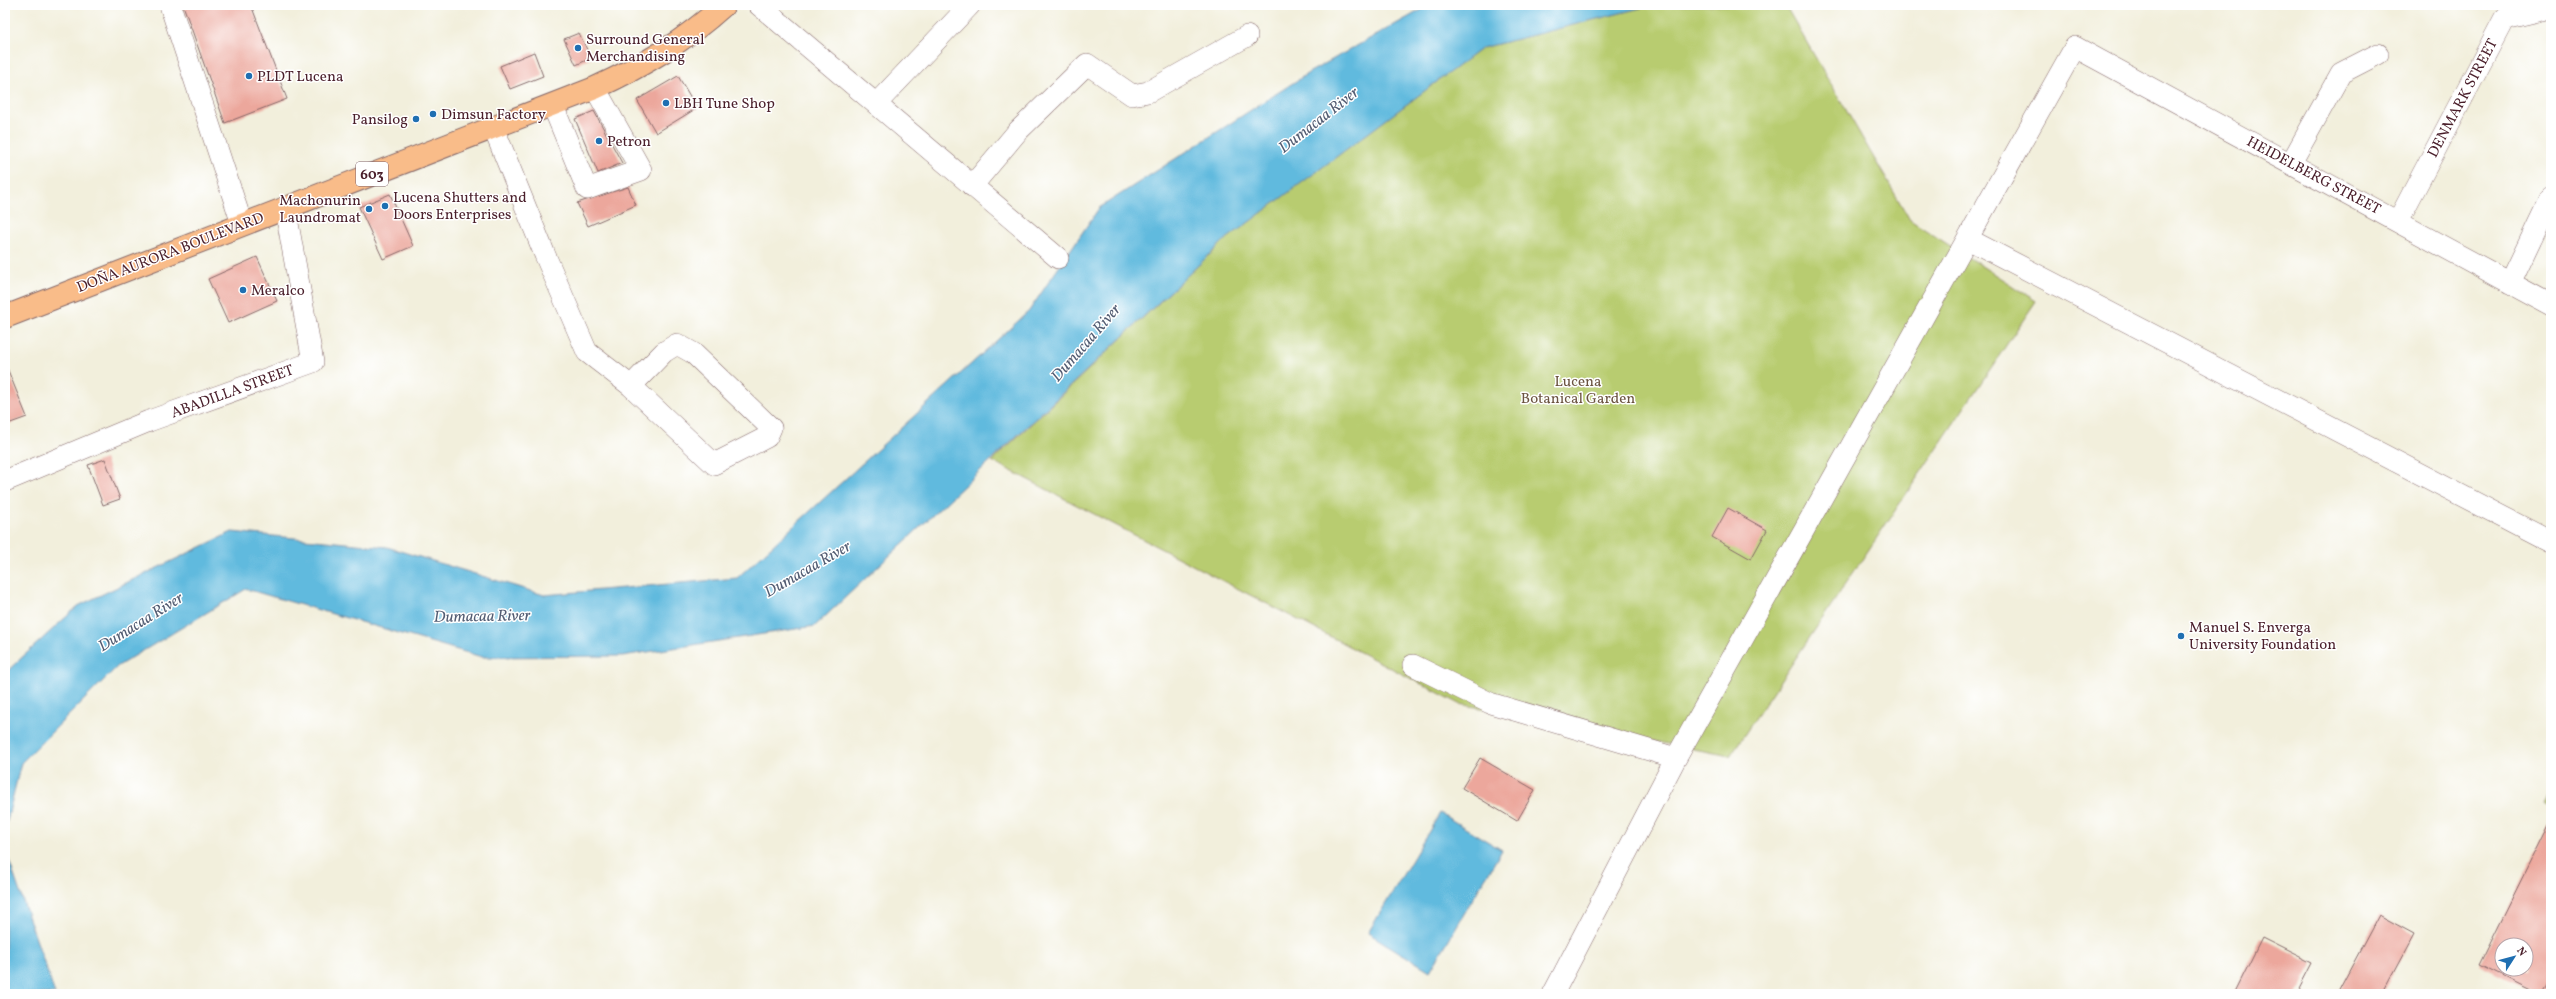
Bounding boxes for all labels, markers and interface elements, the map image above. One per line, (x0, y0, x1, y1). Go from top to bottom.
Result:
place label: Surround General Merchandising (586, 30, 705, 68)
street label: DENMARK STREET (2423, 35, 2504, 162)
marker: Surround General Merchandising (573, 43, 583, 53)
place label: PLDT Lucena (257, 67, 343, 88)
marker: PLDT Lucena (244, 71, 254, 81)
water label: Dumacaa River (1274, 82, 1365, 159)
place label: LBH Tune Shop (674, 94, 775, 115)
marker: LBH Tune Shop (661, 98, 671, 108)
place label: Dimsun Factory (441, 105, 546, 126)
marker: Dimsun Factory (428, 109, 438, 119)
place label: Pansilog (352, 110, 408, 131)
marker: Pansilog (411, 114, 421, 124)
place label: Petron (607, 132, 651, 153)
street label: HEIDELBERG STREET (2242, 132, 2384, 221)
marker: Petron (594, 136, 604, 146)
road number: 603 (356, 162, 388, 186)
place label: Lucena Shutters and Doors Enterprises (393, 188, 527, 226)
place label: Machonurin Laundromat (279, 191, 361, 229)
marker: Lucena Shutters and Doors Enterprises (380, 201, 390, 211)
marker: Machonurin Laundromat (364, 204, 374, 214)
street label: DOÑA AURORA BOULEVARD (74, 208, 267, 299)
place label: Meralco (251, 281, 305, 302)
marker: Meralco (238, 285, 248, 295)
water label: Dumacaa River (1046, 299, 1127, 387)
street label: ABADILLA STREET (168, 360, 297, 424)
park label: Lucena Botanical Garden (1521, 372, 1635, 410)
water label: Dumacaa River (761, 536, 856, 603)
water label: Dumacaa River (94, 587, 189, 658)
water label: Dumacaa River (433, 605, 532, 629)
place label: Manuel S. Enverga University Foundation (2189, 618, 2336, 656)
marker: Manuel S. Enverga University Foundation (2176, 631, 2186, 641)
north arrow (2494, 937, 2534, 977)
text: N (2512, 944, 2529, 960)

